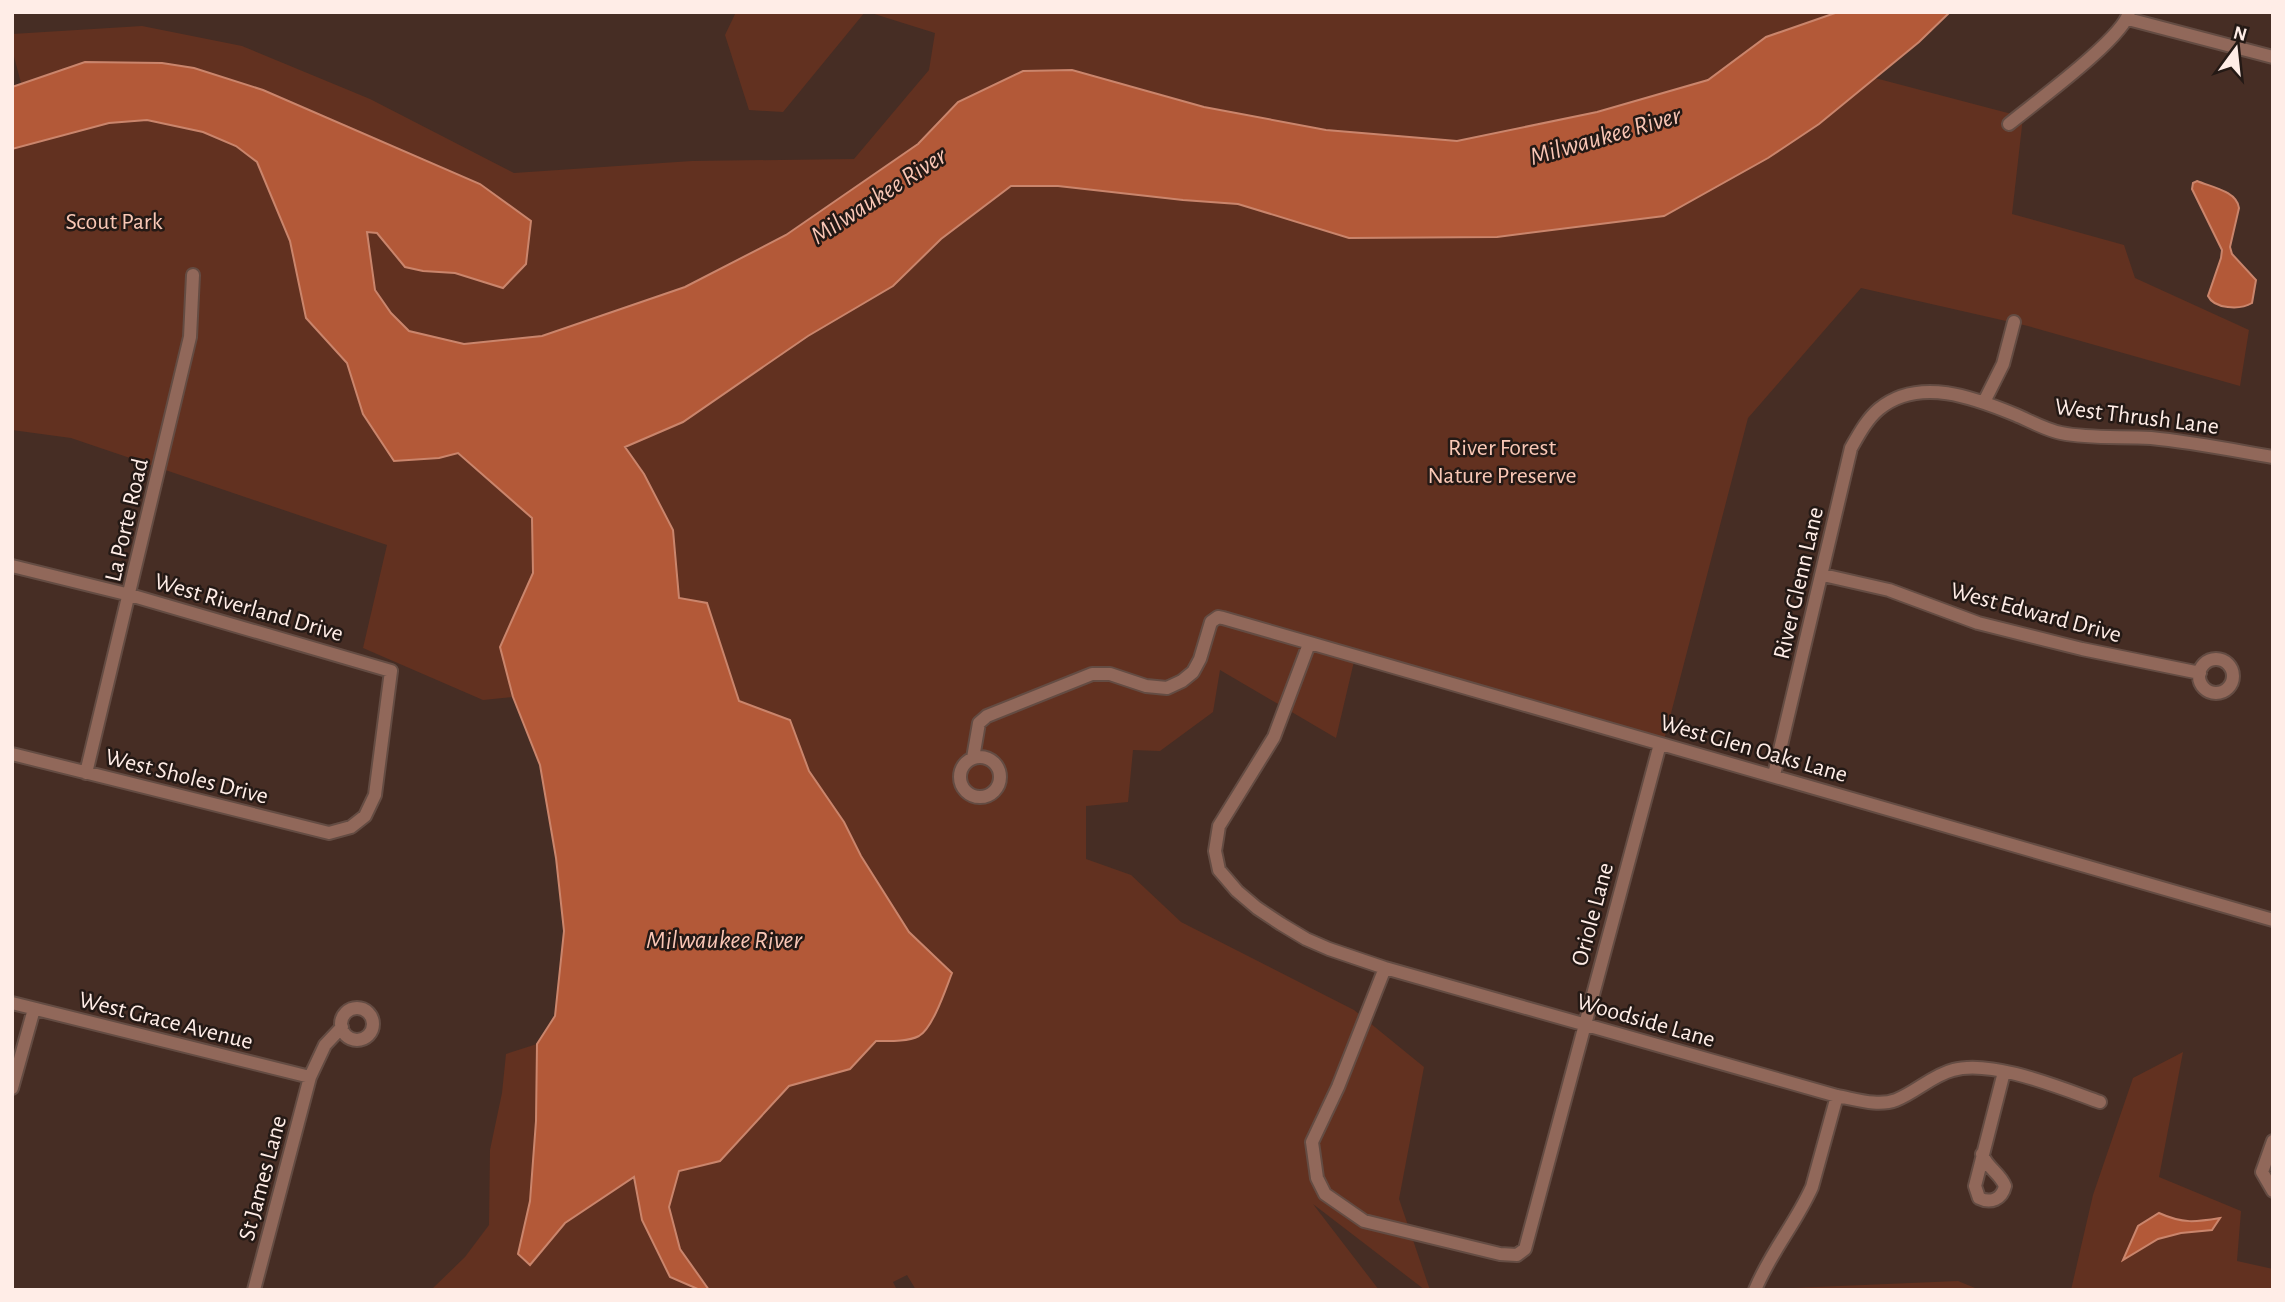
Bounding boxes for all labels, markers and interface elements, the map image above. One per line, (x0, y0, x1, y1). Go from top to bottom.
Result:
north arrow (2201, 14, 2271, 84)
text: N (2231, 23, 2249, 45)
water label: Milwaukee River (1527, 102, 1685, 170)
water label: Milwaukee River (806, 142, 952, 249)
park label: Scout Park (65, 210, 163, 234)
street label: West Thrush Lane (2053, 395, 2220, 439)
park label: River Forest Nature Preserve (1427, 436, 1577, 488)
street label: La Porte Road (101, 456, 153, 584)
street label: River Glenn Lane (1770, 505, 1828, 662)
street label: West Riverland Drive (152, 570, 346, 646)
street label: West Edward Drive (1948, 579, 2124, 647)
street label: West Glen Oaks Lane (1657, 711, 1850, 787)
street label: West Sholes Drive (103, 745, 271, 809)
street label: Oriole Lane (1568, 860, 1618, 968)
water label: Milwaukee River (646, 927, 803, 953)
street label: West Grace Avenue (76, 988, 255, 1054)
street label: Woodside Lane (1574, 990, 1718, 1052)
street label: St James Lane (235, 1113, 291, 1243)

